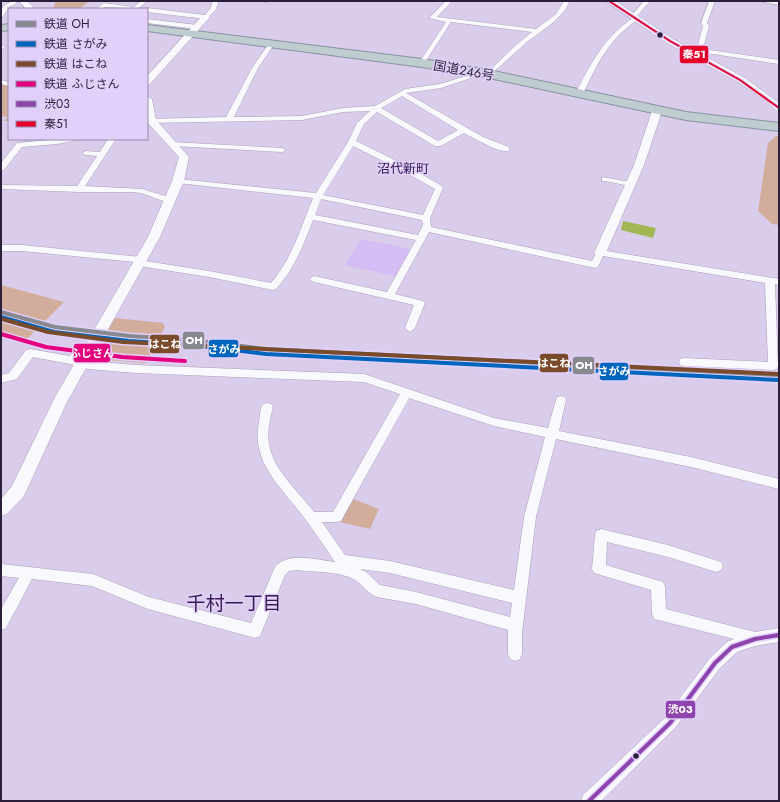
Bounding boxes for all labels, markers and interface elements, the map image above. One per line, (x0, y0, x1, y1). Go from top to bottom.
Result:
legend (8, 8, 148, 140)
text: 鉄道 OH (44, 15, 90, 33)
unlabelled marker (655, 30, 665, 40)
text: 鉄道 さがみ (44, 35, 108, 53)
line badge: 秦51 (679, 45, 709, 64)
text: 秦51 (682, 46, 706, 62)
text: 鉄道 はこね (44, 55, 108, 73)
street label: 国道246号 (432, 56, 496, 85)
text: 鉄道 ふじさん (44, 75, 120, 93)
text: 渋03 (44, 95, 70, 113)
text: 秦51 (44, 115, 68, 133)
district label: 沼代新町 (377, 159, 429, 178)
line badge: OH (182, 331, 205, 350)
text: OH (185, 332, 203, 348)
line badge: はこね (149, 334, 180, 354)
text: はこね (149, 336, 182, 352)
line badge: さがみ (208, 339, 239, 358)
text: さがみ (208, 341, 241, 357)
line badge: ふじさん (73, 343, 111, 363)
text: ふじさん (70, 345, 114, 361)
line badge: はこね (539, 353, 569, 373)
text: はこね (538, 355, 571, 371)
line badge: OH (572, 356, 595, 375)
text: OH (575, 357, 593, 373)
line badge: さがみ (599, 362, 629, 381)
text: さがみ (598, 363, 631, 379)
district label: 千村一丁目 (186, 590, 282, 617)
line badge: 渋03 (665, 700, 696, 719)
text: 渋03 (667, 701, 693, 717)
unlabelled marker (631, 751, 641, 761)

